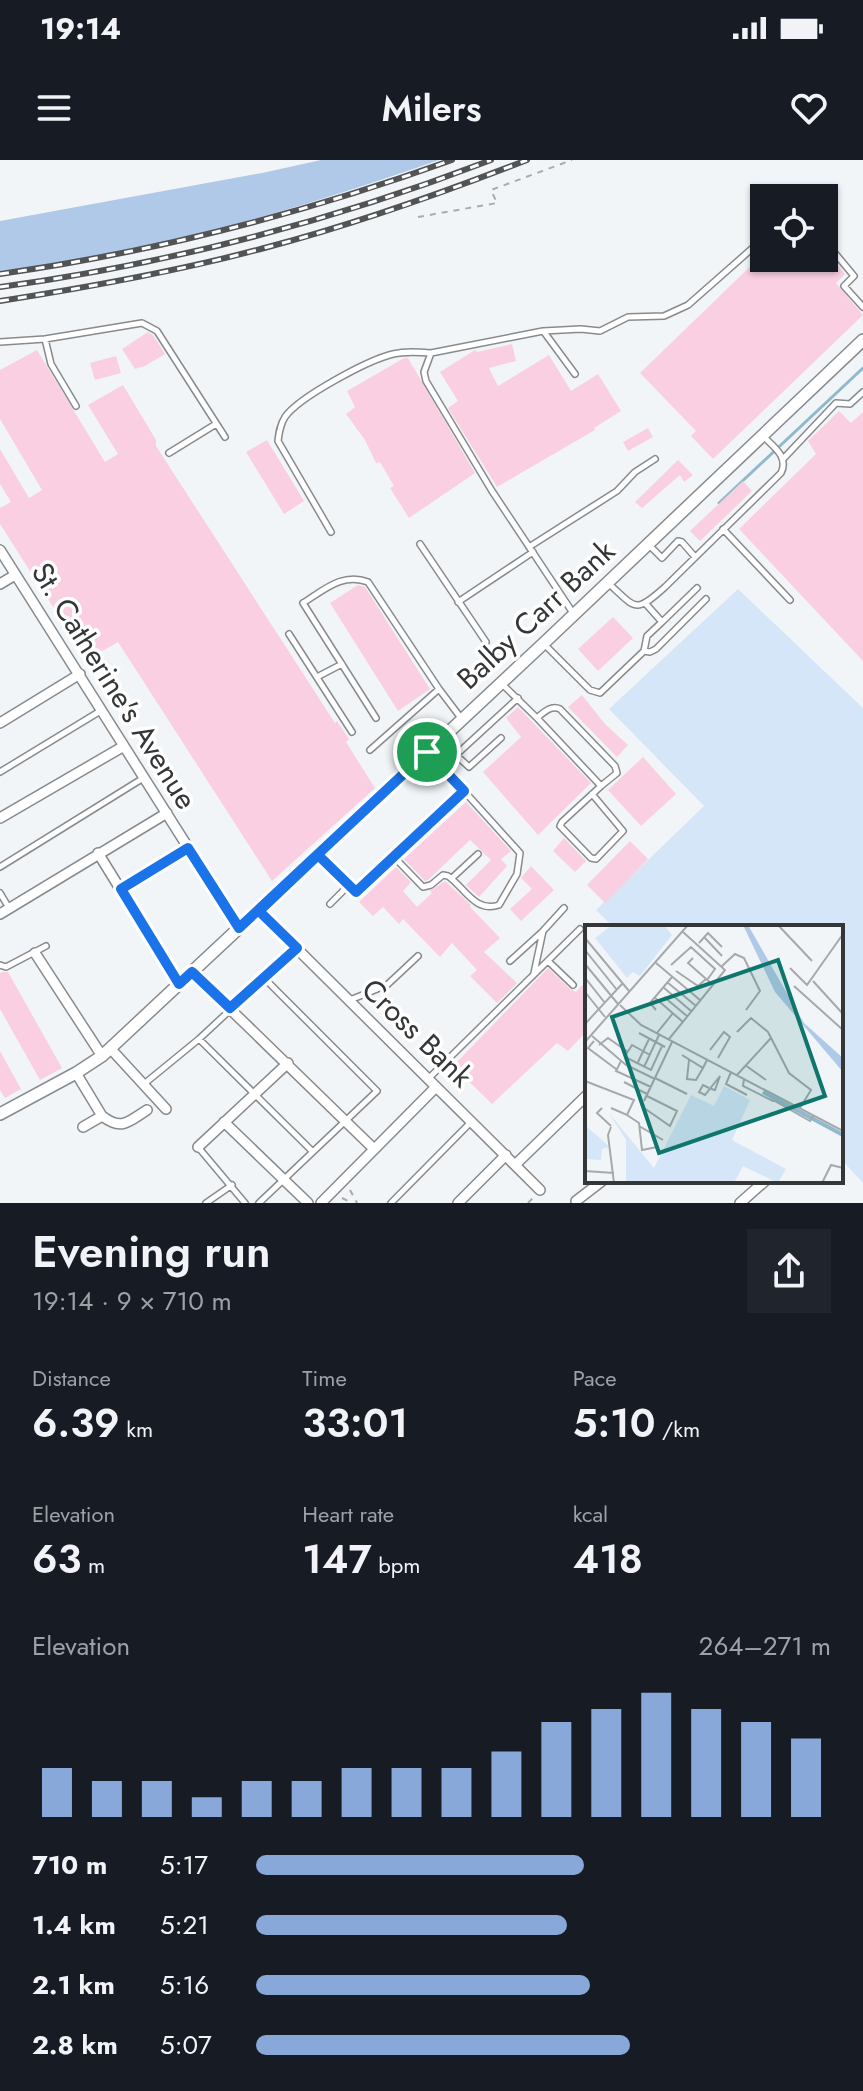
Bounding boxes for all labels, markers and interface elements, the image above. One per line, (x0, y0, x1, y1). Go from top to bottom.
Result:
text: 19:14 (40, 7, 121, 50)
text: Milers (381, 82, 482, 134)
icon: menu (32, 86, 76, 130)
icon: heart (787, 86, 831, 130)
map controls (750, 184, 838, 272)
button: locate (750, 184, 838, 272)
street label: Balby Carr Bank (447, 530, 625, 699)
street label: St. Catherine's Avenue (21, 554, 208, 817)
pin (393, 718, 461, 786)
icon: arrive (405, 730, 449, 774)
inset map (585, 925, 843, 1183)
street label: Cross Bank (352, 969, 483, 1097)
text: Evening run (32, 1220, 271, 1284)
button: share (747, 1229, 831, 1313)
text: 19:14 · 9 × 710 m (32, 1282, 232, 1320)
text: Distance (32, 1362, 111, 1394)
text: Time (302, 1362, 347, 1394)
text: Pace (573, 1362, 616, 1394)
text: 6.39 (32, 1394, 120, 1452)
text: 33:01 (302, 1394, 408, 1452)
text: 5:10 (573, 1394, 655, 1452)
text: km (120, 1413, 153, 1445)
text: /km (655, 1413, 700, 1445)
text: Elevation (32, 1498, 115, 1530)
text: Heart rate (302, 1498, 394, 1530)
text: kcal (573, 1498, 608, 1530)
text: 63 (32, 1530, 81, 1588)
text: 147 (302, 1530, 372, 1588)
text: 418 (573, 1530, 643, 1588)
text: m (81, 1549, 105, 1581)
text: bpm (372, 1549, 420, 1581)
text: Elevation (32, 1627, 130, 1665)
text: 264–271 m (699, 1627, 831, 1665)
text: 710 m (32, 1846, 107, 1884)
text: 5:17 (160, 1846, 208, 1884)
text: 1.4 km (32, 1906, 116, 1944)
text: 5:21 (160, 1906, 209, 1944)
text: 2.1 km (32, 1966, 115, 2004)
text: 5:16 (160, 1966, 209, 2004)
text: 2.8 km (32, 2026, 118, 2064)
text: 5:07 (160, 2026, 212, 2064)

